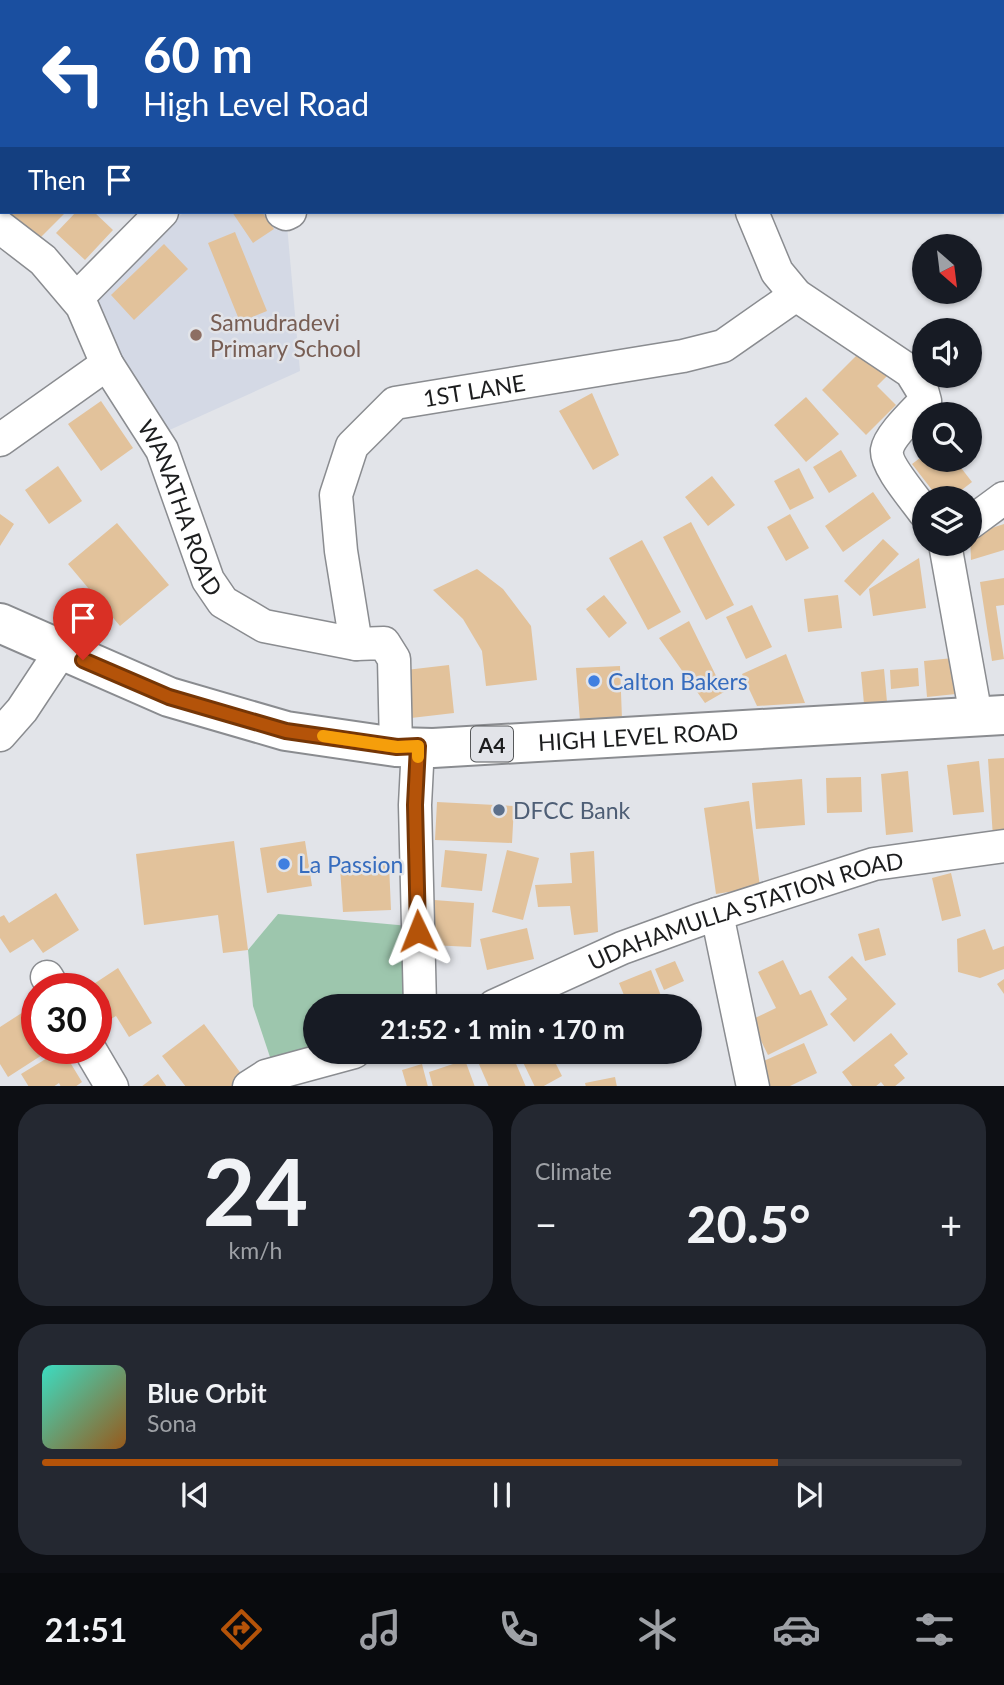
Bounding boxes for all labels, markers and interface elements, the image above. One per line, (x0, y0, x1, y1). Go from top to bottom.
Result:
text: 60 m (143, 25, 253, 83)
icon: left (28, 28, 119, 119)
text: High Level Road (143, 84, 369, 123)
icon: arrive (100, 161, 138, 199)
text: Then (28, 164, 86, 196)
north arrow (912, 234, 982, 304)
map controls (912, 234, 982, 556)
place label: Samudradevi Primary School (210, 308, 361, 362)
button: sound (912, 318, 982, 388)
marker: Samudradevi Primary School (188, 327, 204, 343)
street label: 1ST LANE (421, 368, 527, 412)
button: search (912, 402, 982, 472)
street label: WANATHA ROAD (132, 414, 229, 601)
button: layers (912, 486, 982, 556)
pin (53, 588, 113, 660)
icon: arrive (64, 599, 102, 637)
place label: Calton Bakers (608, 667, 748, 695)
marker: Calton Bakers (586, 673, 602, 689)
street label: HIGH LEVEL ROAD (537, 716, 739, 756)
road number: A4 (471, 726, 513, 762)
place label: DFCC Bank (513, 796, 631, 824)
marker: DFCC Bank (491, 802, 507, 818)
street label: UDAHAMULLA STATION ROAD (583, 846, 905, 976)
place label: La Passion (298, 850, 403, 878)
marker: La Passion (276, 856, 292, 872)
position arrow (381, 894, 455, 968)
speed limit sign: 30 (21, 973, 112, 1064)
text: 21:52 · 1 min · 170 m (380, 1013, 625, 1045)
text: 24 (203, 1136, 308, 1245)
text: Climate (535, 1157, 612, 1185)
text: 20.5° (686, 1192, 811, 1254)
text: − (535, 1201, 557, 1247)
text: + (940, 1201, 962, 1247)
text: km/h (229, 1236, 282, 1264)
text: Blue Orbit (147, 1377, 267, 1409)
text: Sona (147, 1409, 197, 1437)
icon: previous (176, 1476, 214, 1514)
icon: pause (483, 1476, 521, 1514)
icon: next (790, 1476, 828, 1514)
icon: directions (217, 1605, 266, 1654)
icon: music (356, 1605, 405, 1654)
icon: phone (494, 1605, 543, 1654)
icon: climate (633, 1605, 682, 1654)
icon: car (772, 1605, 821, 1654)
icon: filters (910, 1605, 959, 1654)
text: 21:51 (45, 1610, 127, 1649)

